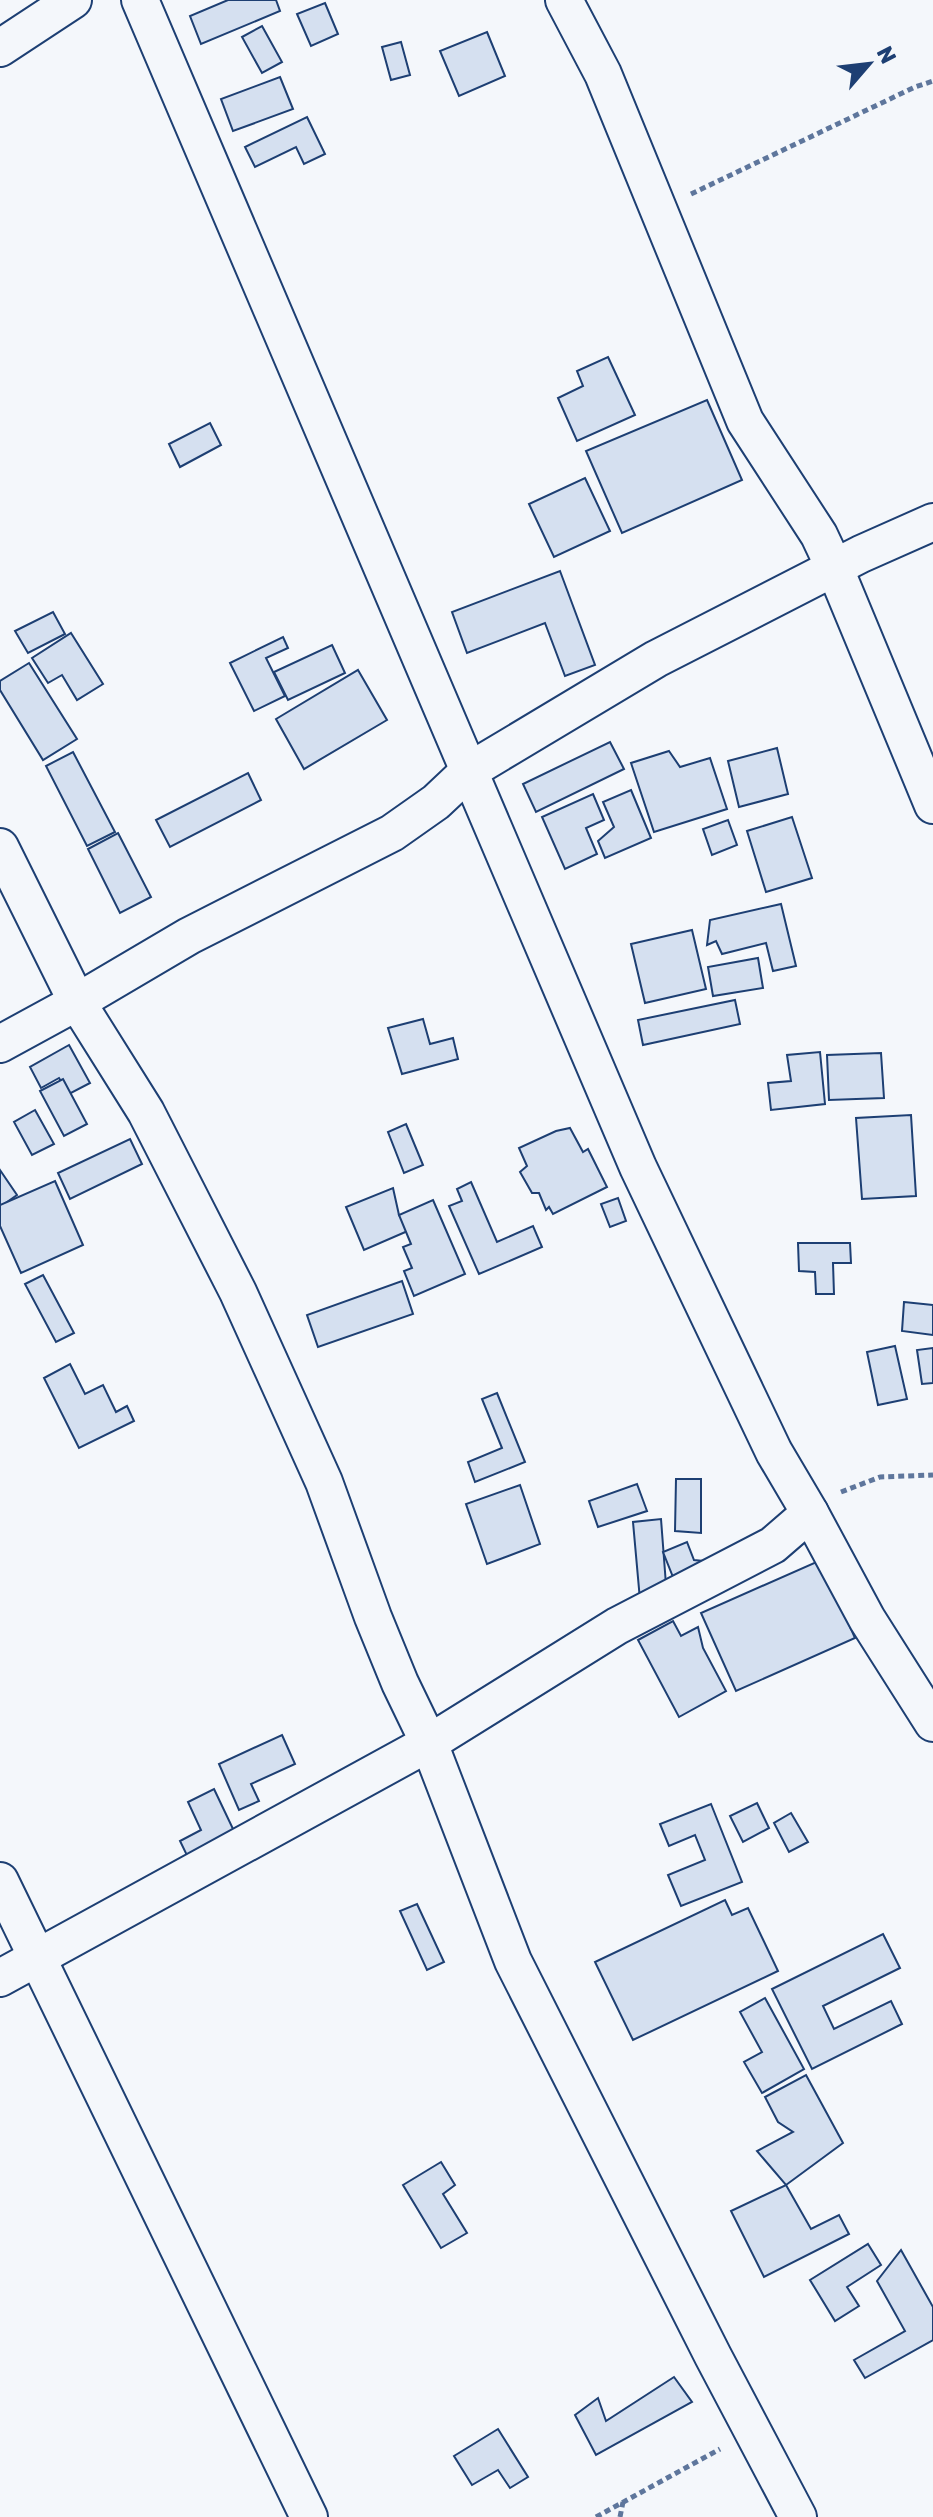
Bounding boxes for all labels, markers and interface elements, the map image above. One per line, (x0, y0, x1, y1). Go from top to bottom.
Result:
north arrow (829, 24, 909, 104)
text: N (871, 42, 902, 68)

